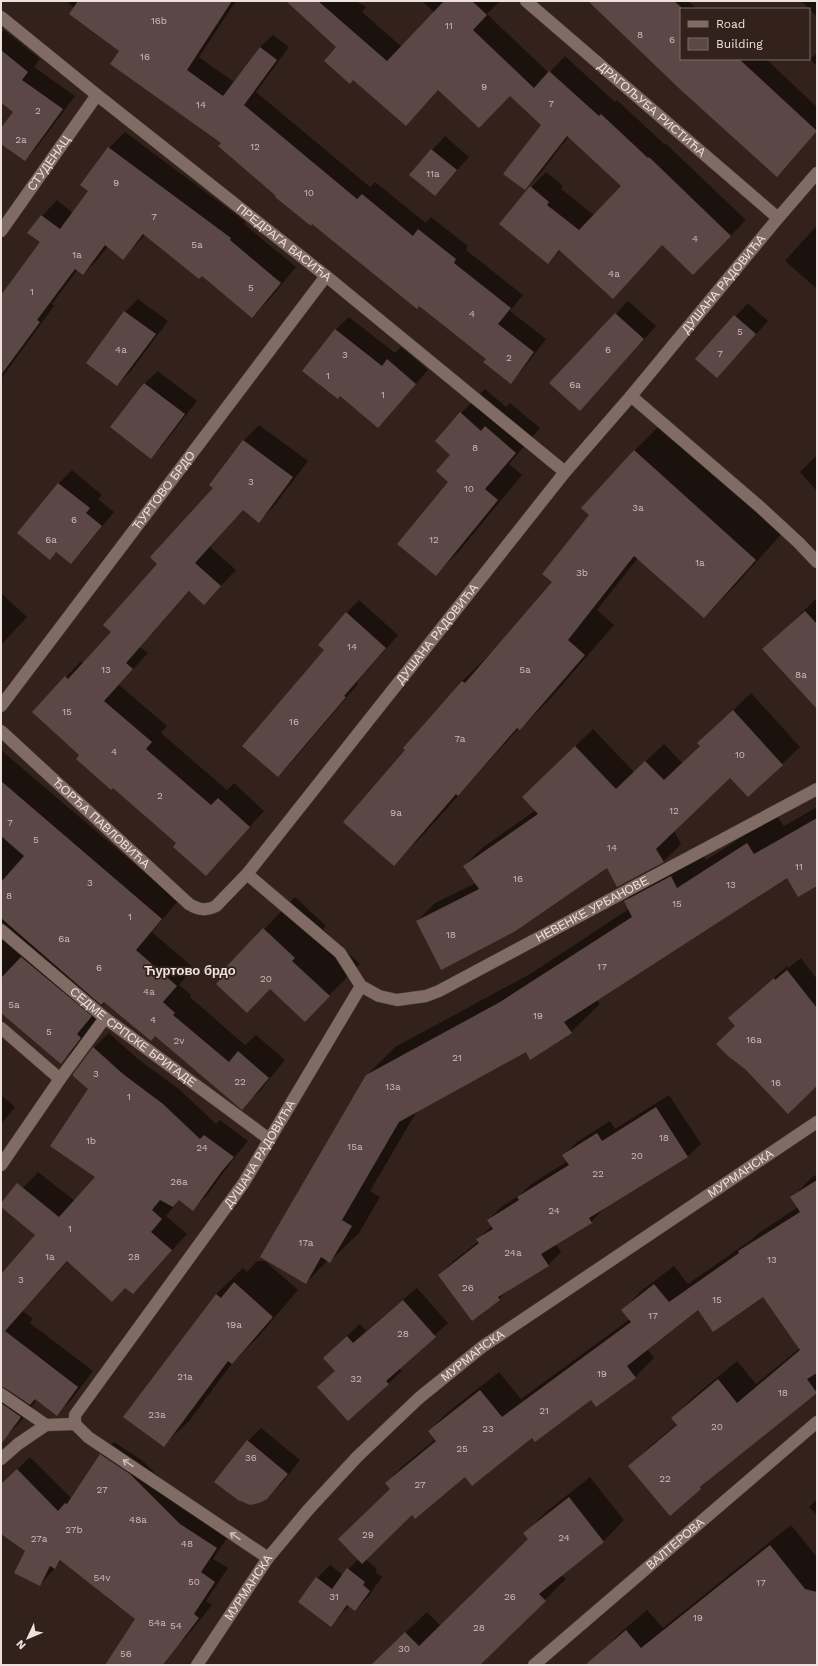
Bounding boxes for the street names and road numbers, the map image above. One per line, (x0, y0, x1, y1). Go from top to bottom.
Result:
street label: ДРАГОЉУБА РИСТИЋА (595, 59, 709, 160)
street label: СТУДЕНАЦ (25, 133, 73, 194)
street label: ПРЕДРАГА ВАСИЋА (234, 201, 334, 284)
street label: ДУШАНА РАДОВИЋА (679, 232, 768, 336)
street label: ЋУРТОВО БРДО (130, 448, 198, 533)
street label: ДУШАНА РАДОВИЋА (393, 581, 481, 687)
street label: ЂОРЂА ПАВЛОВИЋА (50, 775, 153, 871)
street label: НЕВЕНКЕ УРБАНОВЕ (533, 873, 651, 945)
street label: СЕДМЕ СРПСКЕ БРИГАДЕ (67, 984, 199, 1090)
street label: ДУШАНА РАДОВИЋА (221, 1098, 298, 1210)
street label: МУРМАНСКА (705, 1146, 776, 1200)
street label: МУРМАНСКА (438, 1327, 507, 1384)
street label: ВАЛТЕРОВА (643, 1515, 707, 1573)
street label: МУРМАНСКА (222, 1552, 275, 1623)

